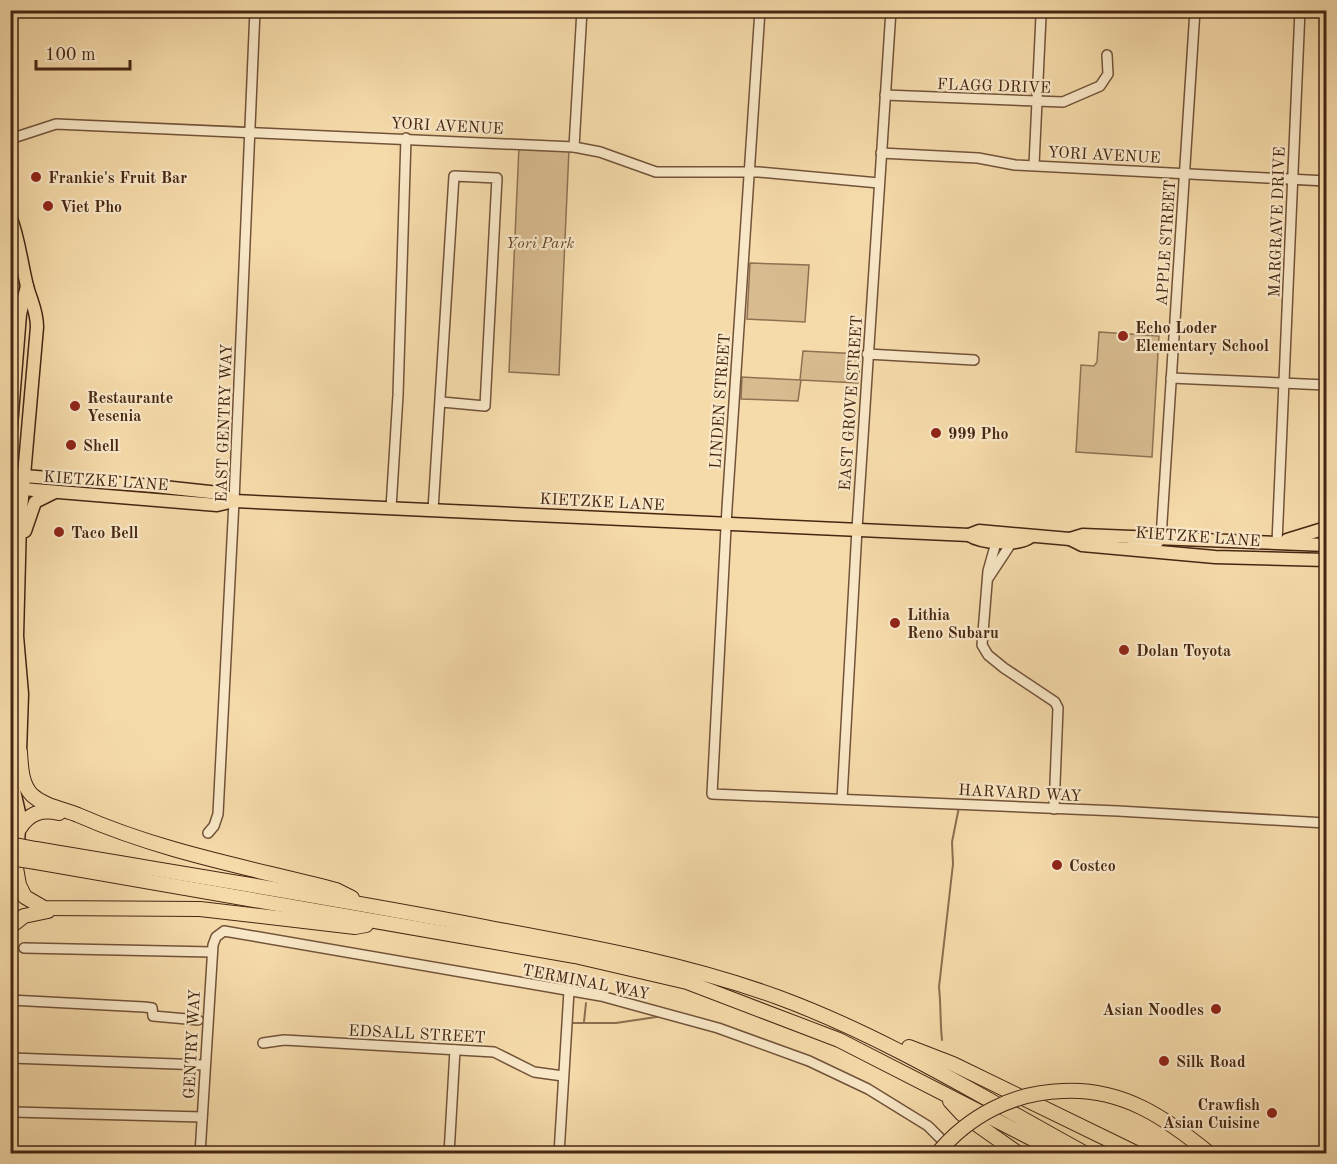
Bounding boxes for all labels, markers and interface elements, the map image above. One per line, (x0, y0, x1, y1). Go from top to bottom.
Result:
scale bar (36, 33, 130, 71)
text: 100 m (45, 46, 96, 64)
street label: FLAGG DRIVE (937, 77, 1051, 97)
street label: YORI AVENUE (390, 116, 504, 138)
street label: YORI AVENUE (1047, 145, 1161, 167)
street label: MARGRAVE DRIVE (1267, 146, 1289, 298)
marker: Frankie's Fruit Bar (29, 170, 43, 184)
place label: Frankie's Fruit Bar (48, 171, 187, 187)
street label: APPLE STREET (1155, 179, 1179, 307)
marker: Viet Pho (41, 199, 55, 213)
place label: Viet Pho (60, 200, 122, 216)
park label: Yori Park (506, 236, 574, 252)
street label: EAST GROVE STREET (838, 315, 866, 492)
place label: Echo Loder Elementary School (1135, 321, 1269, 355)
marker: Echo Loder Elementary School (1116, 329, 1130, 343)
street label: LINDEN STREET (708, 333, 734, 470)
street label: EAST GENTRY WAY (214, 343, 236, 503)
place label: Restaurante Yesenia (87, 391, 173, 425)
marker: Restaurante Yesenia (68, 399, 82, 413)
marker: 999 Pho (929, 426, 943, 440)
place label: 999 Pho (948, 427, 1009, 443)
marker: Shell (64, 438, 78, 452)
place label: Shell (83, 439, 119, 455)
street label: KIETZKE LANE (43, 470, 169, 494)
street label: KIETZKE LANE (539, 492, 665, 514)
marker: Taco Bell (52, 525, 66, 539)
place label: Taco Bell (71, 526, 139, 542)
street label: KIETZKE LANE (1135, 526, 1261, 550)
place label: Lithia Reno Subaru (907, 608, 999, 642)
marker: Lithia Reno Subaru (888, 616, 902, 630)
marker: Dolan Toyota (1117, 643, 1131, 657)
place label: Dolan Toyota (1136, 644, 1231, 660)
street label: HARVARD WAY (958, 783, 1082, 805)
marker: Costco (1050, 858, 1064, 872)
place label: Costco (1069, 859, 1116, 875)
street label: TERMINAL WAY (520, 963, 651, 1003)
street label: GENTRY WAY (182, 988, 204, 1099)
marker: Asian Noodles (1209, 1002, 1223, 1016)
place label: Asian Noodles (1102, 1003, 1204, 1019)
street label: EDSALL STREET (348, 1023, 486, 1047)
marker: Silk Road (1157, 1054, 1171, 1068)
place label: Silk Road (1176, 1055, 1246, 1071)
place label: Crawfish Asian Cuisine (1163, 1098, 1260, 1132)
marker: Crawfish Asian Cuisine (1265, 1106, 1279, 1120)

